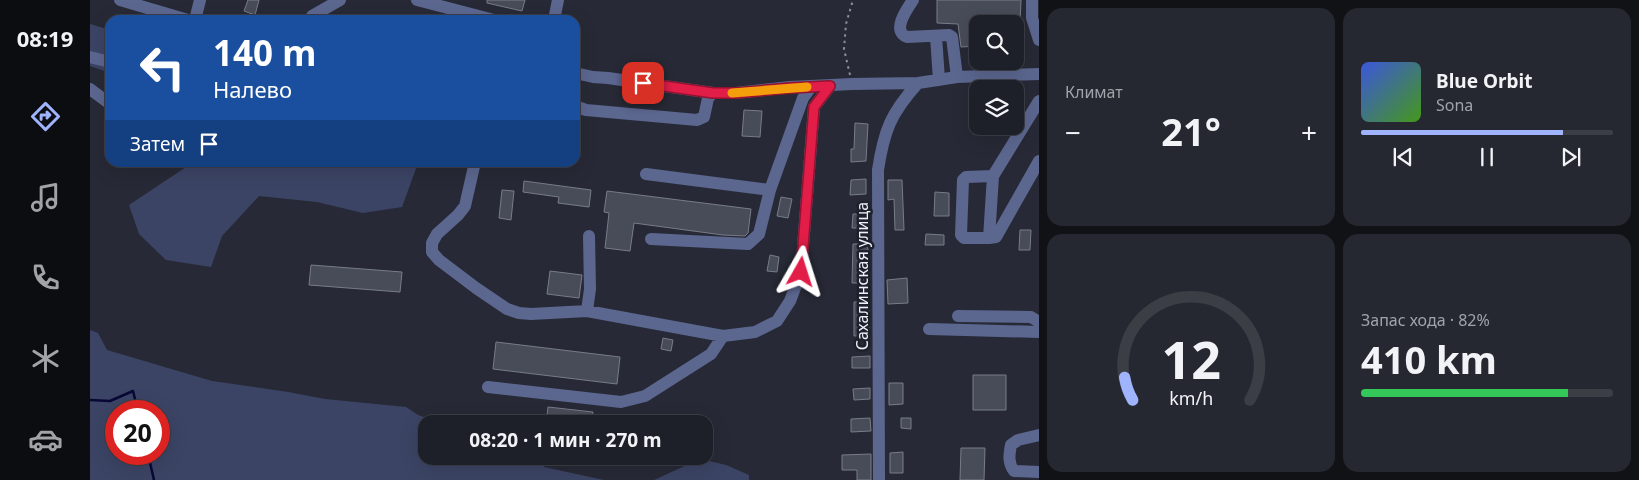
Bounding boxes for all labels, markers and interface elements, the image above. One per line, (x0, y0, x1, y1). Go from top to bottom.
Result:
map controls (969, 15, 1024, 135)
button: search (969, 15, 1024, 70)
text: 08:19 (17, 23, 73, 53)
text: 140 m (213, 29, 316, 76)
icon: left (130, 35, 195, 100)
pin (622, 62, 664, 104)
text: Blue Orbit (1436, 68, 1532, 94)
icon: arrive (629, 69, 657, 97)
text: Налево (213, 74, 292, 104)
button: layers (969, 80, 1024, 135)
text: Климат (1065, 81, 1123, 103)
text: Sona (1436, 94, 1473, 116)
icon: directions (28, 99, 63, 134)
text: 21° (1161, 105, 1221, 157)
text: − (1065, 113, 1081, 151)
text: + (1301, 113, 1317, 151)
icon: arrive (195, 130, 223, 158)
text: Затем (130, 131, 185, 157)
icon: previous (1389, 143, 1417, 171)
icon: pause (1473, 143, 1501, 171)
icon: next (1557, 143, 1585, 171)
icon: music (28, 180, 63, 215)
street label: Сахалинская улица (851, 202, 873, 350)
position arrow (774, 245, 826, 297)
icon: phone (28, 260, 63, 295)
text: Запас хода · 82% (1361, 309, 1490, 331)
text: 12 (1161, 323, 1221, 394)
text: 410 km (1361, 333, 1497, 385)
icon: climate (28, 341, 63, 376)
text: km/h (1169, 386, 1213, 410)
speed limit sign: 20 (105, 400, 170, 465)
icon: car (28, 422, 63, 457)
text: 08:20 · 1 мин · 270 m (469, 427, 662, 453)

